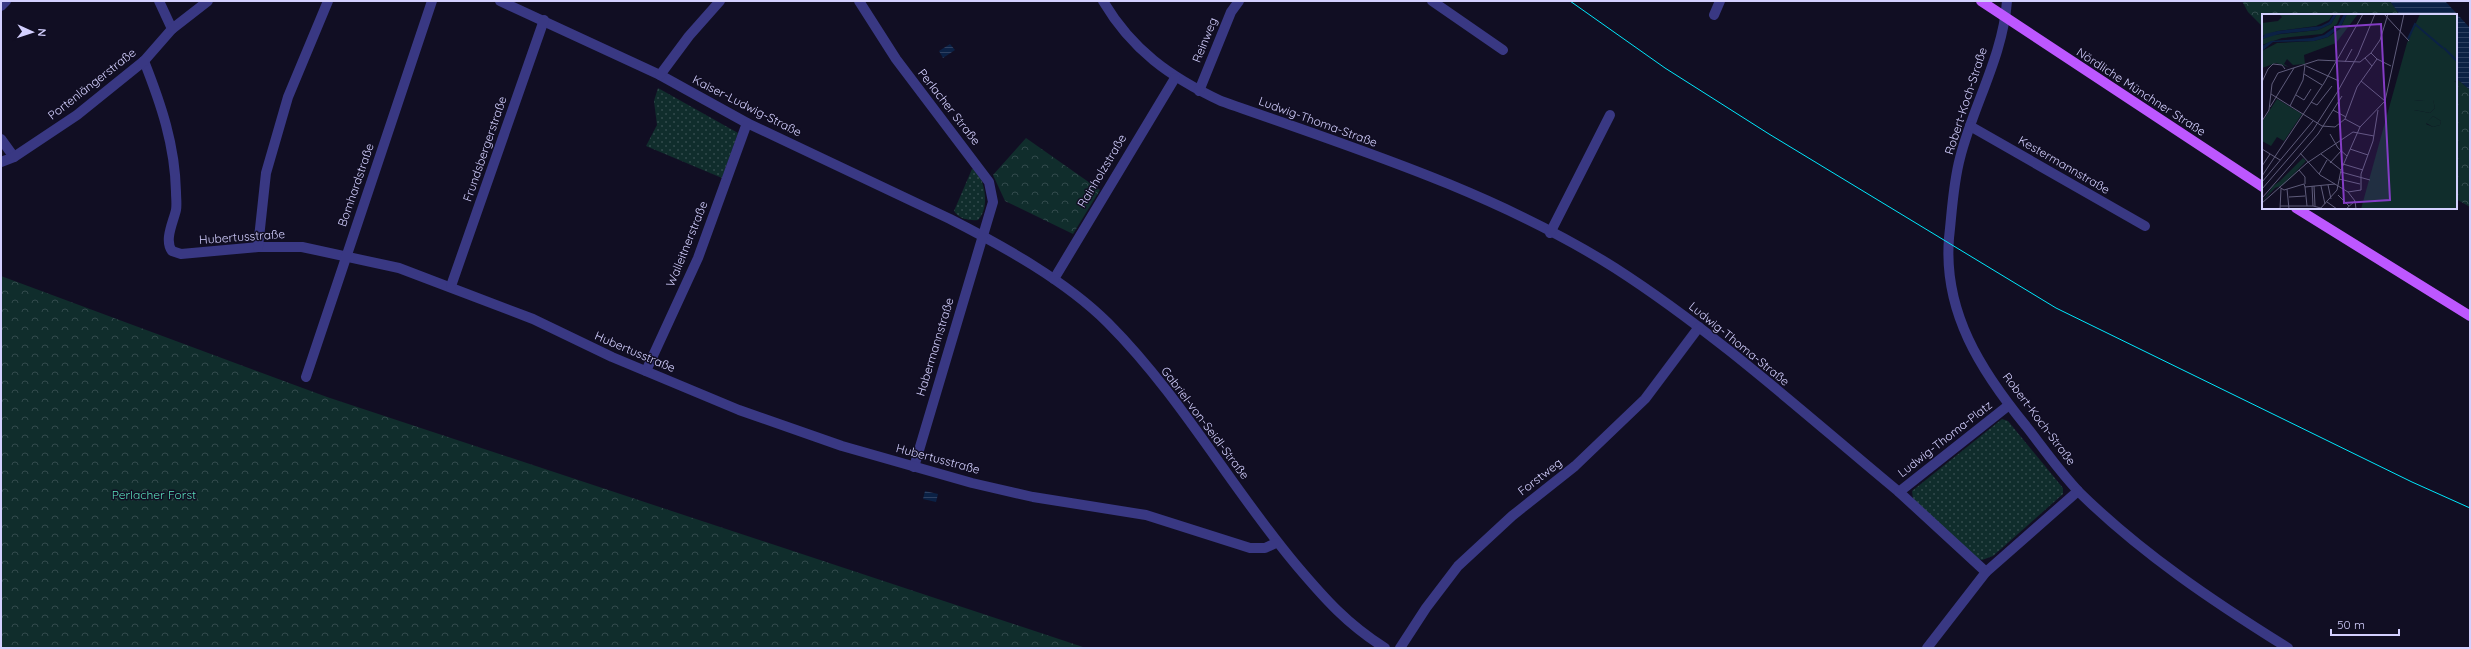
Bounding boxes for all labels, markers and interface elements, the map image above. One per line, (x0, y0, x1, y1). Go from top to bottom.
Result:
north arrow (12, 12, 52, 52)
inset map (2262, 14, 2457, 209)
street label: Reinweg (1189, 15, 1220, 65)
text: N (35, 28, 49, 37)
street label: Portenlängerstraße (45, 44, 139, 123)
street label: Nördliche Münchner Straße (2074, 44, 2209, 139)
street label: Robert-Koch-Straße (1941, 45, 1990, 156)
street label: Perlacher Straße (915, 66, 984, 148)
street label: Kaiser-Ludwig-Straße (690, 72, 805, 140)
street label: Ludwig-Thoma-Straße (1257, 93, 1380, 150)
street label: Frundsbergerstraße (459, 94, 510, 204)
street label: Rainholzstraße (1074, 131, 1129, 210)
street label: Kestermannstraße (2016, 132, 2113, 197)
street label: Bomhardstraße (334, 141, 377, 229)
street label: Walleitnerstraße (662, 198, 711, 289)
street label: Hubertusstraße (198, 226, 286, 247)
street label: Habermannstraße (912, 296, 957, 398)
street label: Ludwig-Thoma-Straße (1686, 298, 1793, 389)
street label: Hubertusstraße (593, 328, 678, 375)
street label: Gabriel-von-Seidl-Straße (1158, 363, 1253, 482)
street label: Robert-Koch-Straße (2000, 369, 2079, 468)
street label: Ludwig-Thoma-Platz (1895, 397, 1995, 480)
street label: Hubertusstraße (895, 440, 982, 477)
street label: Forstweg (1515, 455, 1565, 498)
park label: Perlacher Forst (112, 487, 196, 502)
scale bar (2331, 611, 2399, 637)
text: 50 m (2337, 617, 2365, 632)

